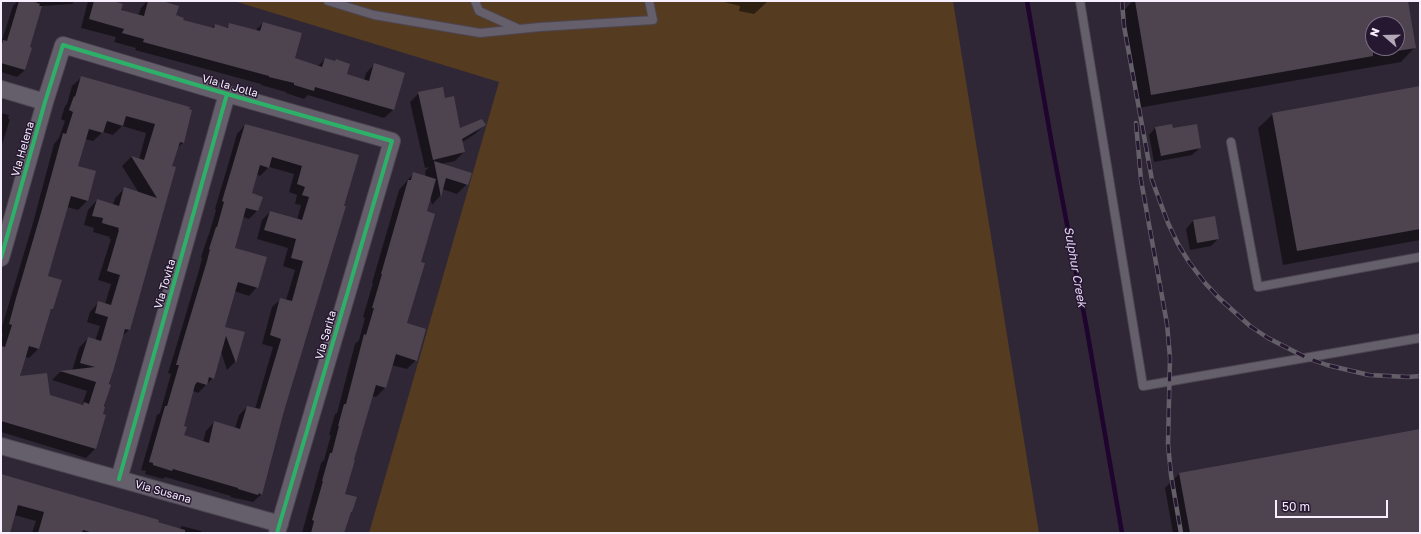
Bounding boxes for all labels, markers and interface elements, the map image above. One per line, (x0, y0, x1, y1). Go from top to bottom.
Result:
north arrow (1365, 16, 1405, 56)
text: N (1367, 26, 1382, 38)
street label: Via la Jolla (200, 72, 260, 100)
street label: Via Helena (9, 120, 37, 178)
water label: Sulphur Creek (1061, 225, 1089, 309)
street label: Via Tovita (152, 258, 178, 310)
street label: Via Sarita (313, 309, 339, 361)
street label: Via Susana (133, 478, 193, 506)
scale bar (1277, 492, 1390, 518)
text: 50 m (1282, 499, 1310, 514)

